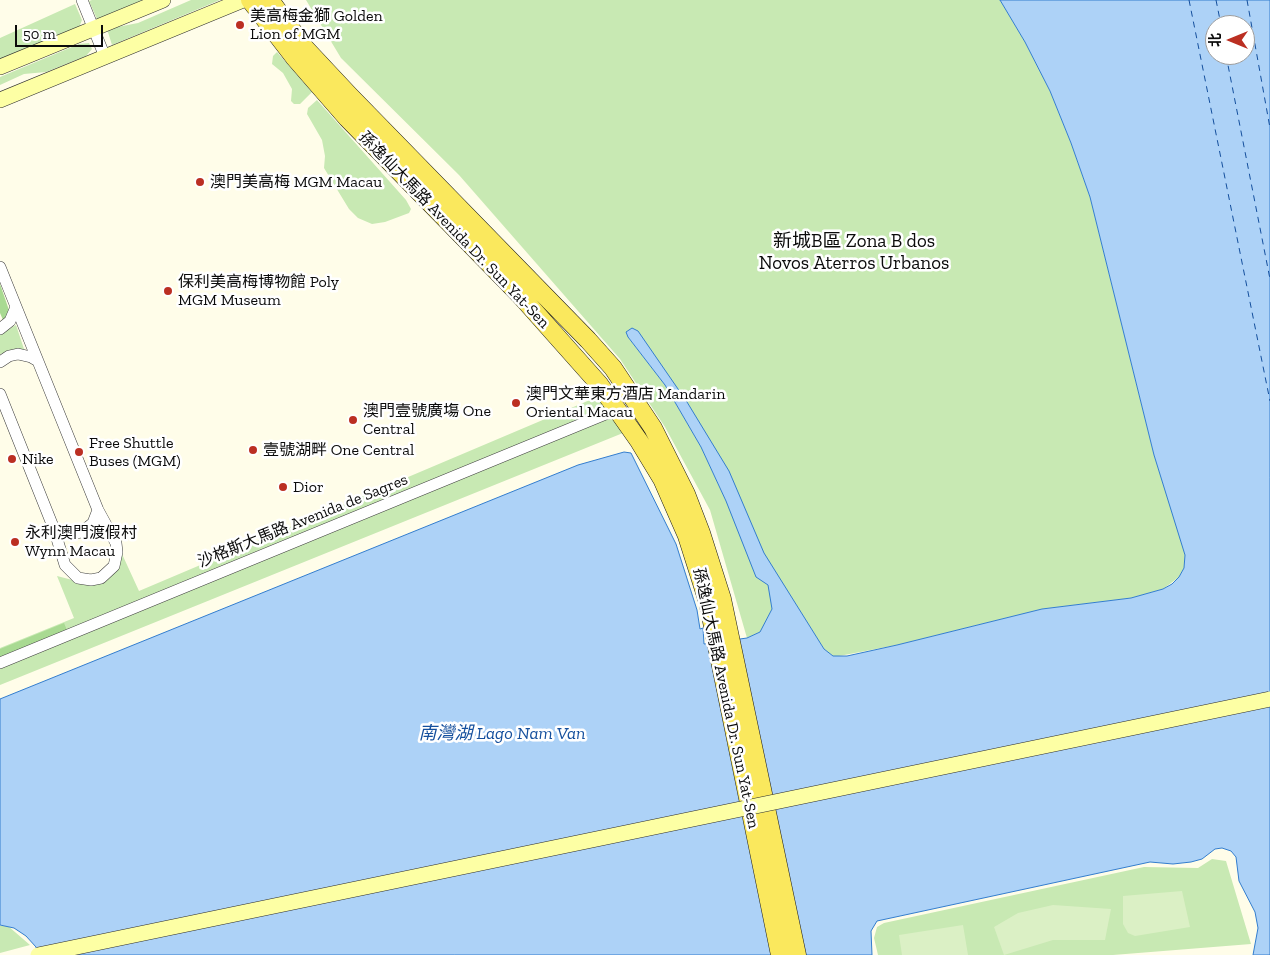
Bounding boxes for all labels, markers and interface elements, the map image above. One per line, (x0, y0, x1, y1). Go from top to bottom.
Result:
place label: 美高梅金獅 Golden Lion of MGM (250, 6, 383, 44)
scale bar (18, 15, 105, 47)
north arrow (1205, 15, 1255, 65)
marker: 美高梅金獅 Golden Lion of MGM (234, 19, 246, 31)
text: 50 m (23, 25, 56, 43)
text: 北 (1207, 33, 1224, 47)
street label: 孫逸仙大馬路 Avenida Dr. Sun Yat-Sen (355, 128, 553, 332)
place label: 澳門美高梅 MGM Macau (210, 172, 382, 192)
marker: 澳門美高梅 MGM Macau (194, 176, 206, 188)
district label: 新城B區 Zona B dos Novos Aterros Urbanos (746, 231, 962, 275)
place label: 保利美高梅博物館 Poly MGM Museum (178, 272, 339, 310)
marker: 保利美高梅博物館 Poly MGM Museum (162, 285, 174, 297)
place label: 澳門文華東方酒店 Mandarin Oriental Macau (526, 384, 725, 422)
marker: 澳門文華東方酒店 Mandarin Oriental Macau (510, 397, 522, 409)
place label: 澳門壹號廣塲 One Central (363, 401, 491, 439)
marker: 澳門壹號廣塲 One Central (347, 414, 359, 426)
place label: Free Shuttle Buses (MGM) (89, 433, 181, 471)
place label: 壹號湖畔 One Central (263, 440, 414, 460)
marker: 壹號湖畔 One Central (247, 444, 259, 456)
marker: Free Shuttle Buses (MGM) (73, 446, 85, 458)
place label: Nike (22, 449, 54, 469)
marker: Nike (6, 453, 18, 465)
street label: 沙格斯大馬路 Avenida de Sagres (195, 470, 411, 572)
place label: Dior (293, 477, 324, 497)
marker: Dior (277, 481, 289, 493)
place label: 永利澳門渡假村 Wynn Macau (25, 523, 137, 561)
marker: 永利澳門渡假村 Wynn Macau (9, 536, 21, 548)
street label: 孫逸仙大馬路 Avenida Dr. Sun Yat-Sen (689, 566, 763, 830)
water label: 南灣湖 Lago Nam Van (419, 723, 585, 745)

